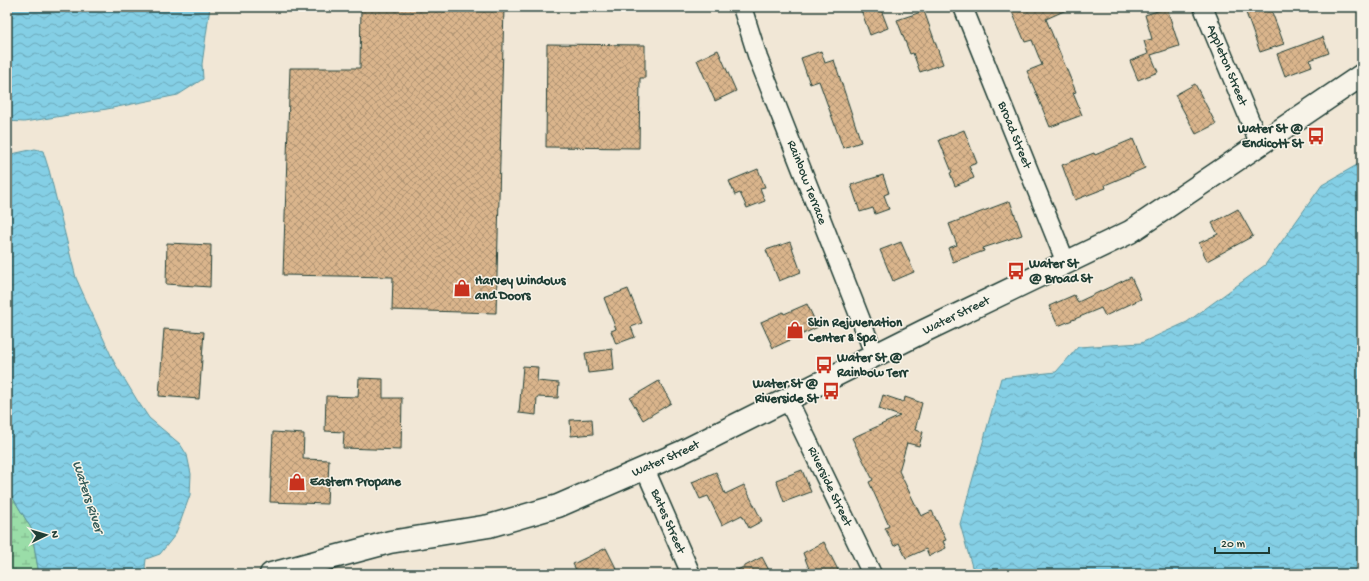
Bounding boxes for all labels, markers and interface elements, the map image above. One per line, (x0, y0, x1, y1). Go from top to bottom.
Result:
street label: Appleton Street (1204, 23, 1251, 109)
street label: Broad Street (994, 99, 1035, 172)
place label: Water St @ Endicott St (1237, 122, 1305, 152)
bus stop icon: Water St @ Endicott St (1306, 126, 1326, 146)
street label: Rainbow Terrace (784, 138, 830, 227)
place label: Water St @ Broad St (1028, 257, 1094, 287)
bus stop icon: Water St @ Broad St (1006, 261, 1026, 281)
place label: Harvey Windows and Doors (474, 274, 567, 304)
shop icon: Harvey Windows and Doors (452, 278, 472, 298)
street label: Water Street (920, 292, 994, 338)
place label: Skin Rejuvenation Center & Spa (807, 316, 903, 347)
shop icon: Skin Rejuvenation Center & Spa (785, 320, 805, 340)
place label: Water St @ Rainbow Terr (836, 351, 909, 381)
bus stop icon: Water St @ Rainbow Terr (814, 355, 834, 375)
place label: Water St @ Riverside St (752, 377, 820, 407)
bus stop icon: Water St @ Riverside St (821, 381, 841, 401)
street label: Water Street (630, 436, 704, 480)
street label: Riverside Street (804, 444, 856, 530)
water label: Waters River (67, 459, 108, 538)
shop icon: Eastern Propane (287, 472, 307, 492)
place label: Eastern Propane (310, 475, 402, 491)
street label: Bates Street (647, 486, 689, 557)
north arrow (26, 515, 66, 555)
scale bar (1215, 529, 1269, 555)
text: N (48, 530, 60, 538)
text: 20 m (1221, 538, 1246, 552)

